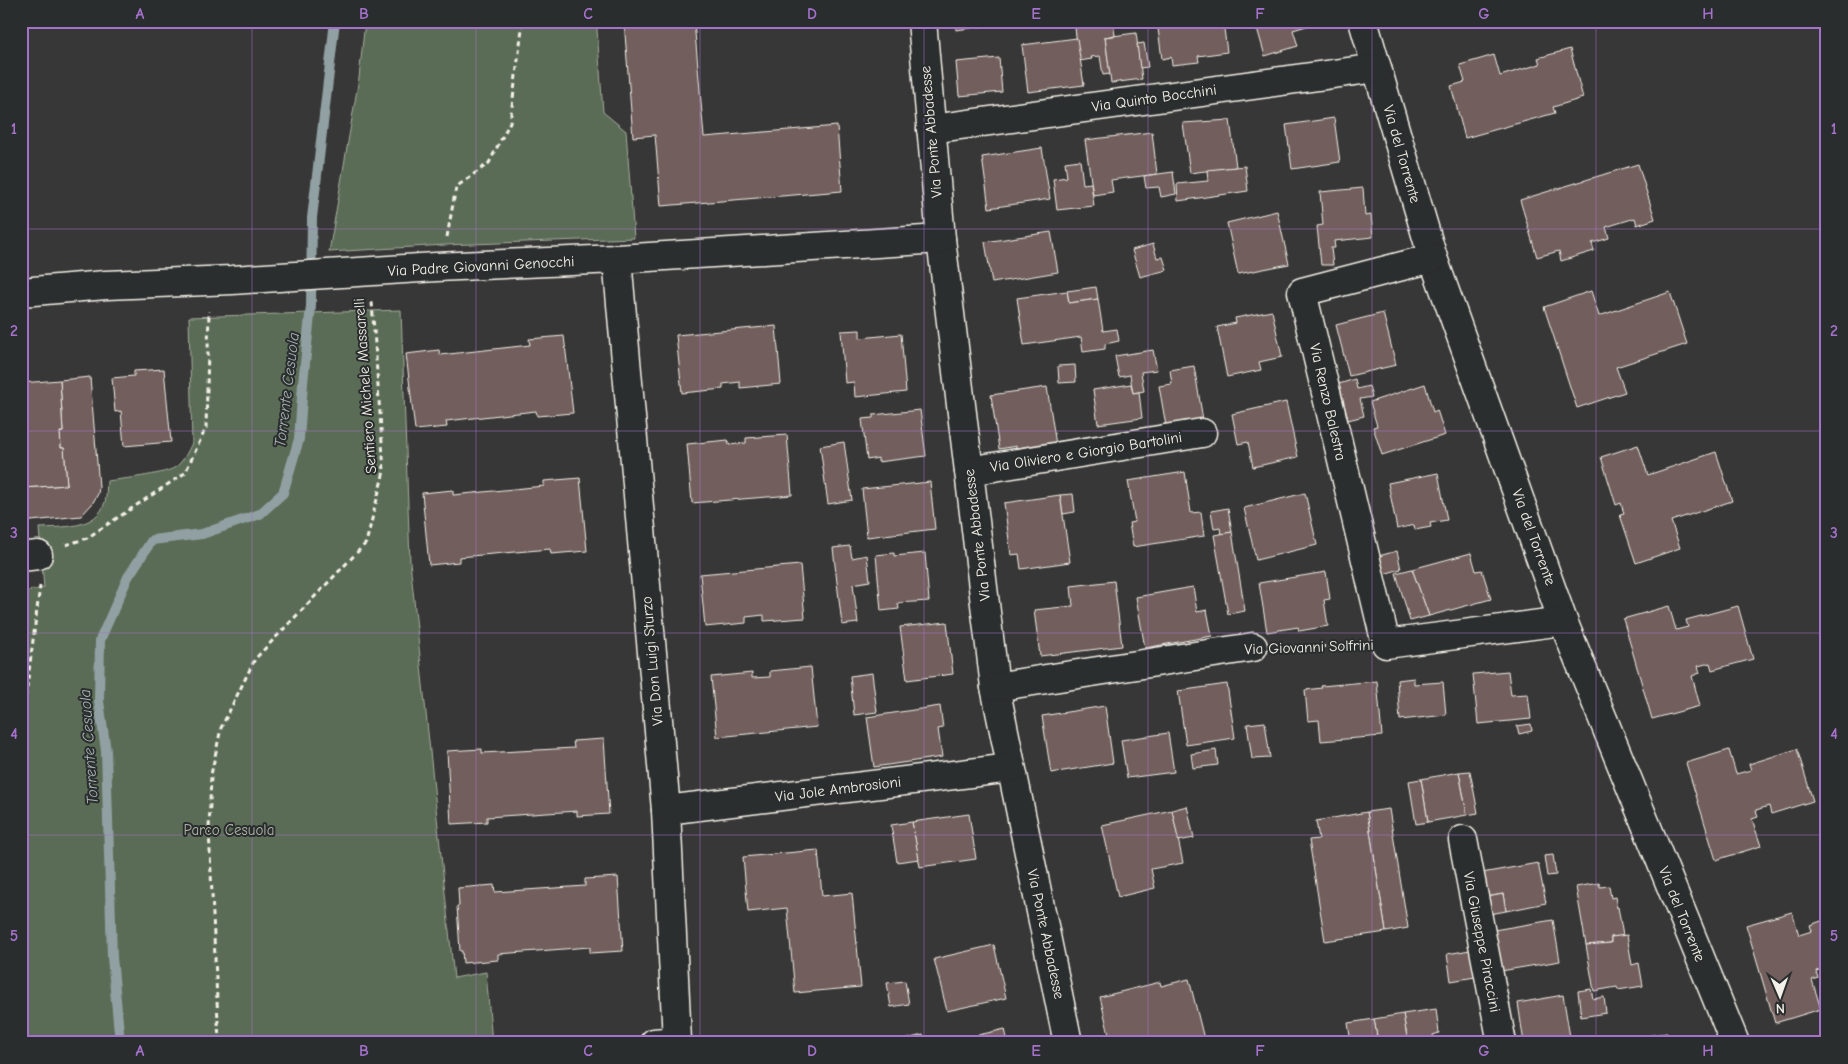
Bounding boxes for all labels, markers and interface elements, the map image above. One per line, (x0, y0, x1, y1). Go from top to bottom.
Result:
text: A (136, 5, 145, 23)
text: B (359, 5, 369, 23)
text: C (583, 5, 593, 23)
text: D (807, 5, 817, 23)
text: E (1031, 5, 1041, 23)
text: F (1255, 5, 1265, 23)
text: G (1478, 5, 1490, 23)
text: H (1702, 5, 1714, 23)
street label: Via Ponte Abbadesse (916, 65, 946, 199)
street label: Via Quinto Bocchini (1090, 80, 1218, 116)
street label: Via del Torrente (1379, 103, 1425, 206)
text: 1 (11, 120, 17, 138)
text: 1 (1831, 120, 1837, 138)
street label: Via Padre Giovanni Genocchi (387, 252, 575, 280)
street label: Sentiero Michele Massarelli (350, 298, 380, 474)
text: 2 (10, 322, 18, 340)
text: 2 (1830, 322, 1838, 340)
water label: Torrente Cesuola (271, 331, 303, 449)
street label: Via Renzo Balestra (1306, 342, 1350, 462)
street label: Via Oliviero e Giorgio Bartolini (989, 428, 1183, 476)
street label: Via Ponte Abbadesse (960, 468, 994, 602)
street label: Via del Torrente (1508, 486, 1560, 588)
text: 3 (10, 524, 18, 542)
text: 3 (1830, 524, 1838, 542)
street label: Via Don Luigi Sturzo (637, 595, 667, 726)
street label: Via Giovanni Solfrini (1244, 636, 1374, 658)
water label: Torrente Cesuola (76, 689, 102, 805)
text: 4 (10, 725, 18, 743)
text: 4 (1830, 725, 1838, 743)
street label: Via Jole Ambrosioni (774, 772, 902, 806)
park label: Parco Cesuola (184, 821, 274, 839)
street label: Via del Torrente (1655, 864, 1709, 965)
street label: Via Ponte Abbadesse (1023, 867, 1069, 1001)
street label: Via Giuseppe Piraccini (1460, 870, 1504, 1014)
text: 5 (10, 927, 18, 945)
text: 5 (1830, 927, 1838, 945)
north arrow (1756, 972, 1806, 1022)
text: N (1776, 1000, 1785, 1017)
text: A (136, 1042, 145, 1060)
text: B (359, 1042, 369, 1060)
text: C (583, 1042, 593, 1060)
text: D (807, 1042, 817, 1060)
text: E (1031, 1042, 1041, 1060)
text: F (1255, 1042, 1265, 1060)
text: G (1478, 1042, 1490, 1060)
text: H (1702, 1042, 1714, 1060)

